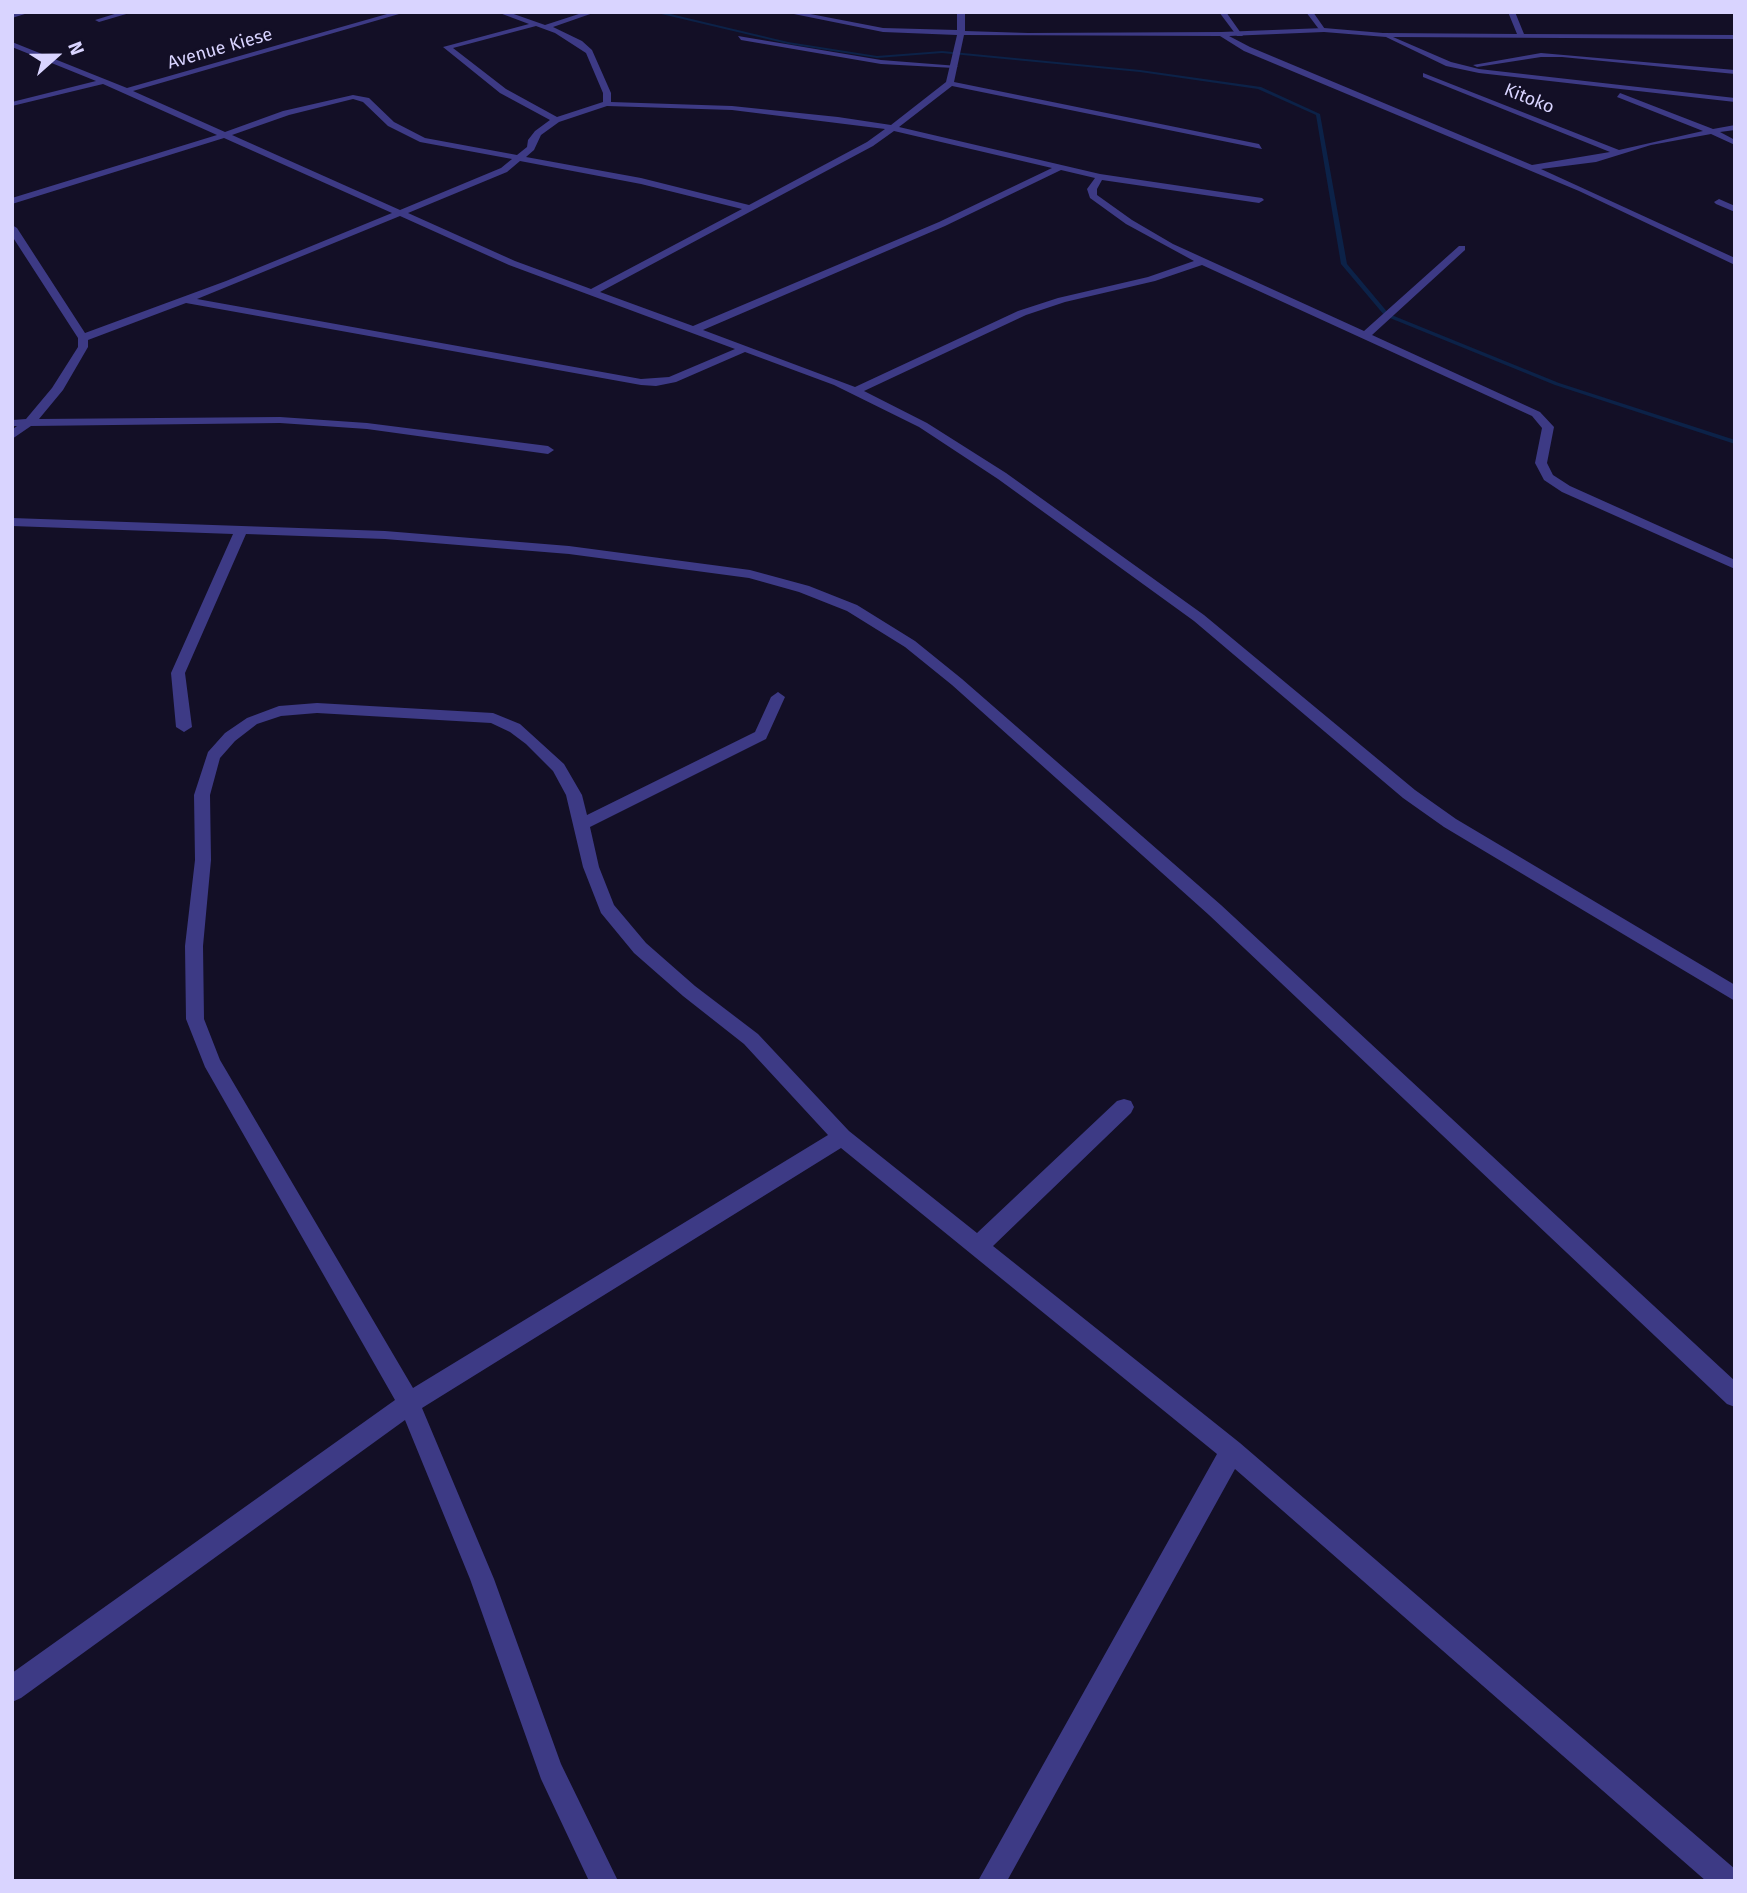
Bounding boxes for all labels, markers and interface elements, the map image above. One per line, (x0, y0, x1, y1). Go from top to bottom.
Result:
north arrow (21, 21, 91, 91)
street label: Avenue Kiese (165, 24, 275, 74)
text: N (63, 38, 89, 58)
street label: Kitoko (1501, 79, 1557, 119)

